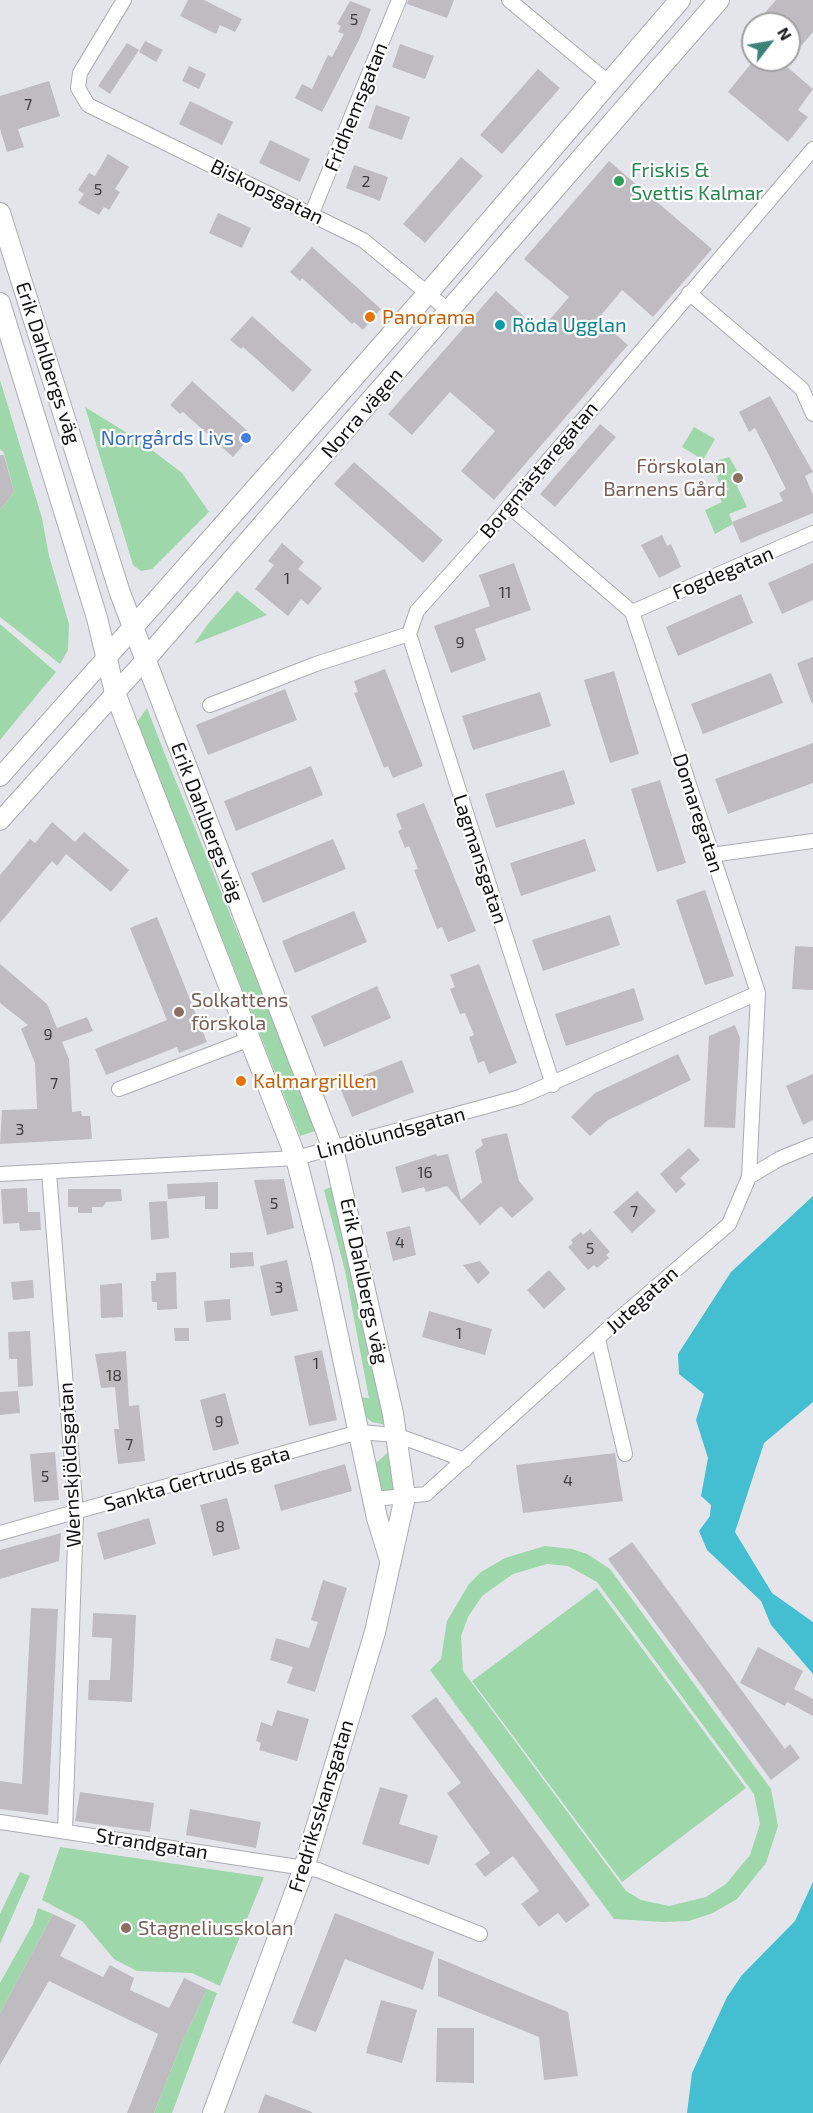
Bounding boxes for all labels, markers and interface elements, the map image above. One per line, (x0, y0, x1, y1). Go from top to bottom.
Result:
house number: 5 (350, 10, 358, 30)
north arrow (741, 12, 801, 72)
text: N (774, 24, 796, 43)
street label: Fridhemsgatan (319, 39, 393, 175)
house number: 7 (24, 95, 32, 115)
street label: Biskopsgatan (207, 154, 327, 230)
place label: Friskis & Svettis Kalmar (631, 158, 763, 205)
house number: 2 (362, 172, 370, 192)
marker: Friskis & Svettis Kalmar (612, 174, 626, 188)
house number: 5 (94, 180, 102, 200)
street label: Erik Dahlbergs väg (10, 279, 86, 447)
place label: Panorama (382, 305, 475, 329)
marker: Panorama (363, 310, 377, 324)
place label: Röda Ugglan (512, 313, 627, 337)
marker: Röda Ugglan (493, 318, 507, 332)
street label: Norra vägen (316, 363, 408, 463)
street label: Borgmästaregatan (475, 397, 603, 543)
place label: Norrgårds Livs (101, 426, 234, 450)
marker: Norrgårds Livs (239, 431, 253, 445)
place label: Förskolan Barnens Gård (603, 454, 726, 501)
marker: Förskolan Barnens Gård (731, 471, 745, 485)
street label: Fogdegatan (669, 541, 777, 605)
house number: 1 (284, 569, 290, 589)
house number: 11 (499, 583, 511, 603)
house number: 9 (455, 633, 465, 653)
street label: Erik Dahlbergs väg (165, 739, 249, 905)
street label: Domaregatan (667, 750, 729, 876)
street label: Lagmansgatan (448, 791, 512, 927)
place label: Solkattens förskola (191, 988, 288, 1035)
marker: Solkattens förskola (172, 1005, 186, 1019)
house number: 9 (43, 1025, 53, 1045)
place label: Kalmargrillen (253, 1069, 377, 1093)
house number: 7 (50, 1074, 58, 1094)
marker: Kalmargrillen (234, 1074, 248, 1088)
street label: Lindölundsgatan (314, 1102, 468, 1164)
house number: 3 (16, 1120, 24, 1140)
house number: 16 (417, 1163, 433, 1183)
house number: 5 (270, 1194, 278, 1214)
street label: Erik Dahlbergs väg (335, 1196, 393, 1366)
house number: 7 (630, 1202, 638, 1222)
house number: 4 (395, 1233, 405, 1253)
house number: 5 (586, 1239, 594, 1259)
street label: Jutegatan (601, 1261, 683, 1339)
house number: 3 (275, 1278, 283, 1298)
house number: 1 (456, 1324, 462, 1344)
house number: 1 (313, 1354, 319, 1374)
house number: 18 (106, 1366, 122, 1386)
street label: Wernskjöldsgatan (54, 1382, 86, 1548)
house number: 9 (214, 1412, 224, 1432)
house number: 7 (125, 1435, 133, 1455)
street label: Sankta Gertruds gata (101, 1441, 293, 1517)
house number: 5 (41, 1467, 49, 1487)
house number: 4 (563, 1471, 573, 1491)
house number: 8 (215, 1517, 225, 1537)
street label: Fredriksskansgatan (283, 1717, 359, 1895)
street label: Strandgatan (94, 1823, 210, 1865)
place label: Stagneliusskolan (138, 1916, 294, 1940)
marker: Stagneliusskolan (119, 1921, 133, 1935)

